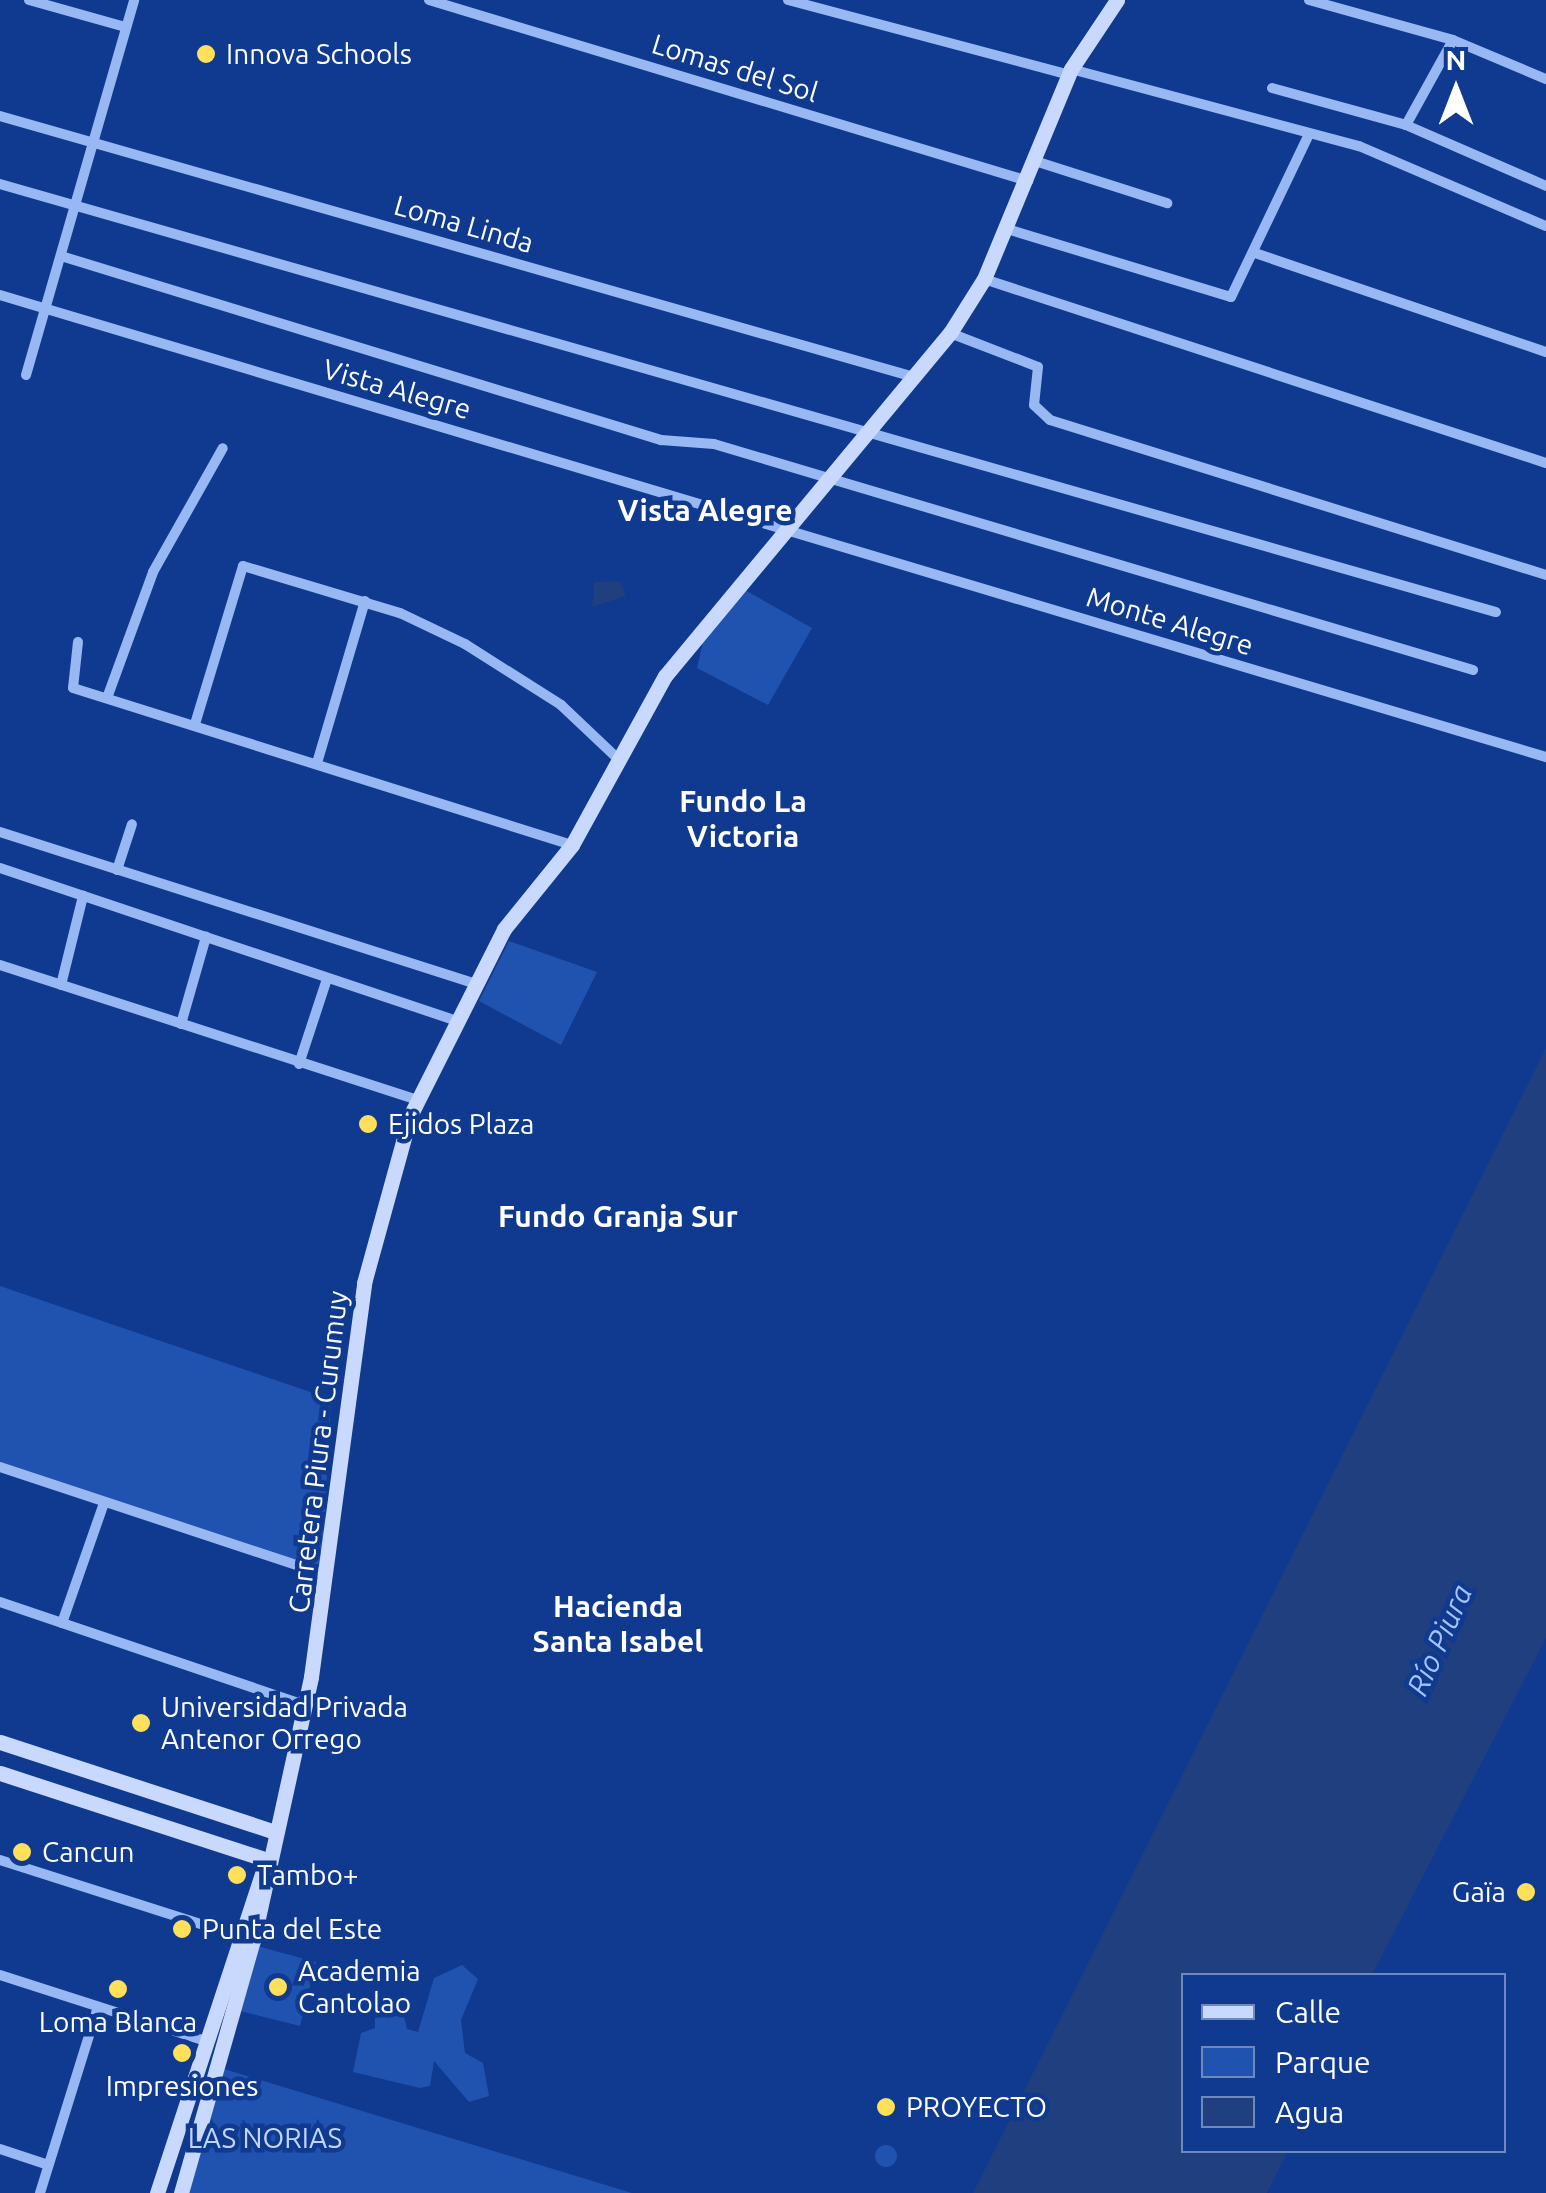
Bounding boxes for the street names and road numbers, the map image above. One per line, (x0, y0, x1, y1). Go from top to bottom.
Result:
street label: Lomas del Sol (648, 27, 822, 109)
street label: Loma Linda (390, 188, 538, 260)
street label: Vista Alegre (319, 352, 475, 426)
street label: Monte Alegre (1083, 580, 1257, 662)
street label: Carretera Piura - Curumuy (282, 1289, 354, 1615)

